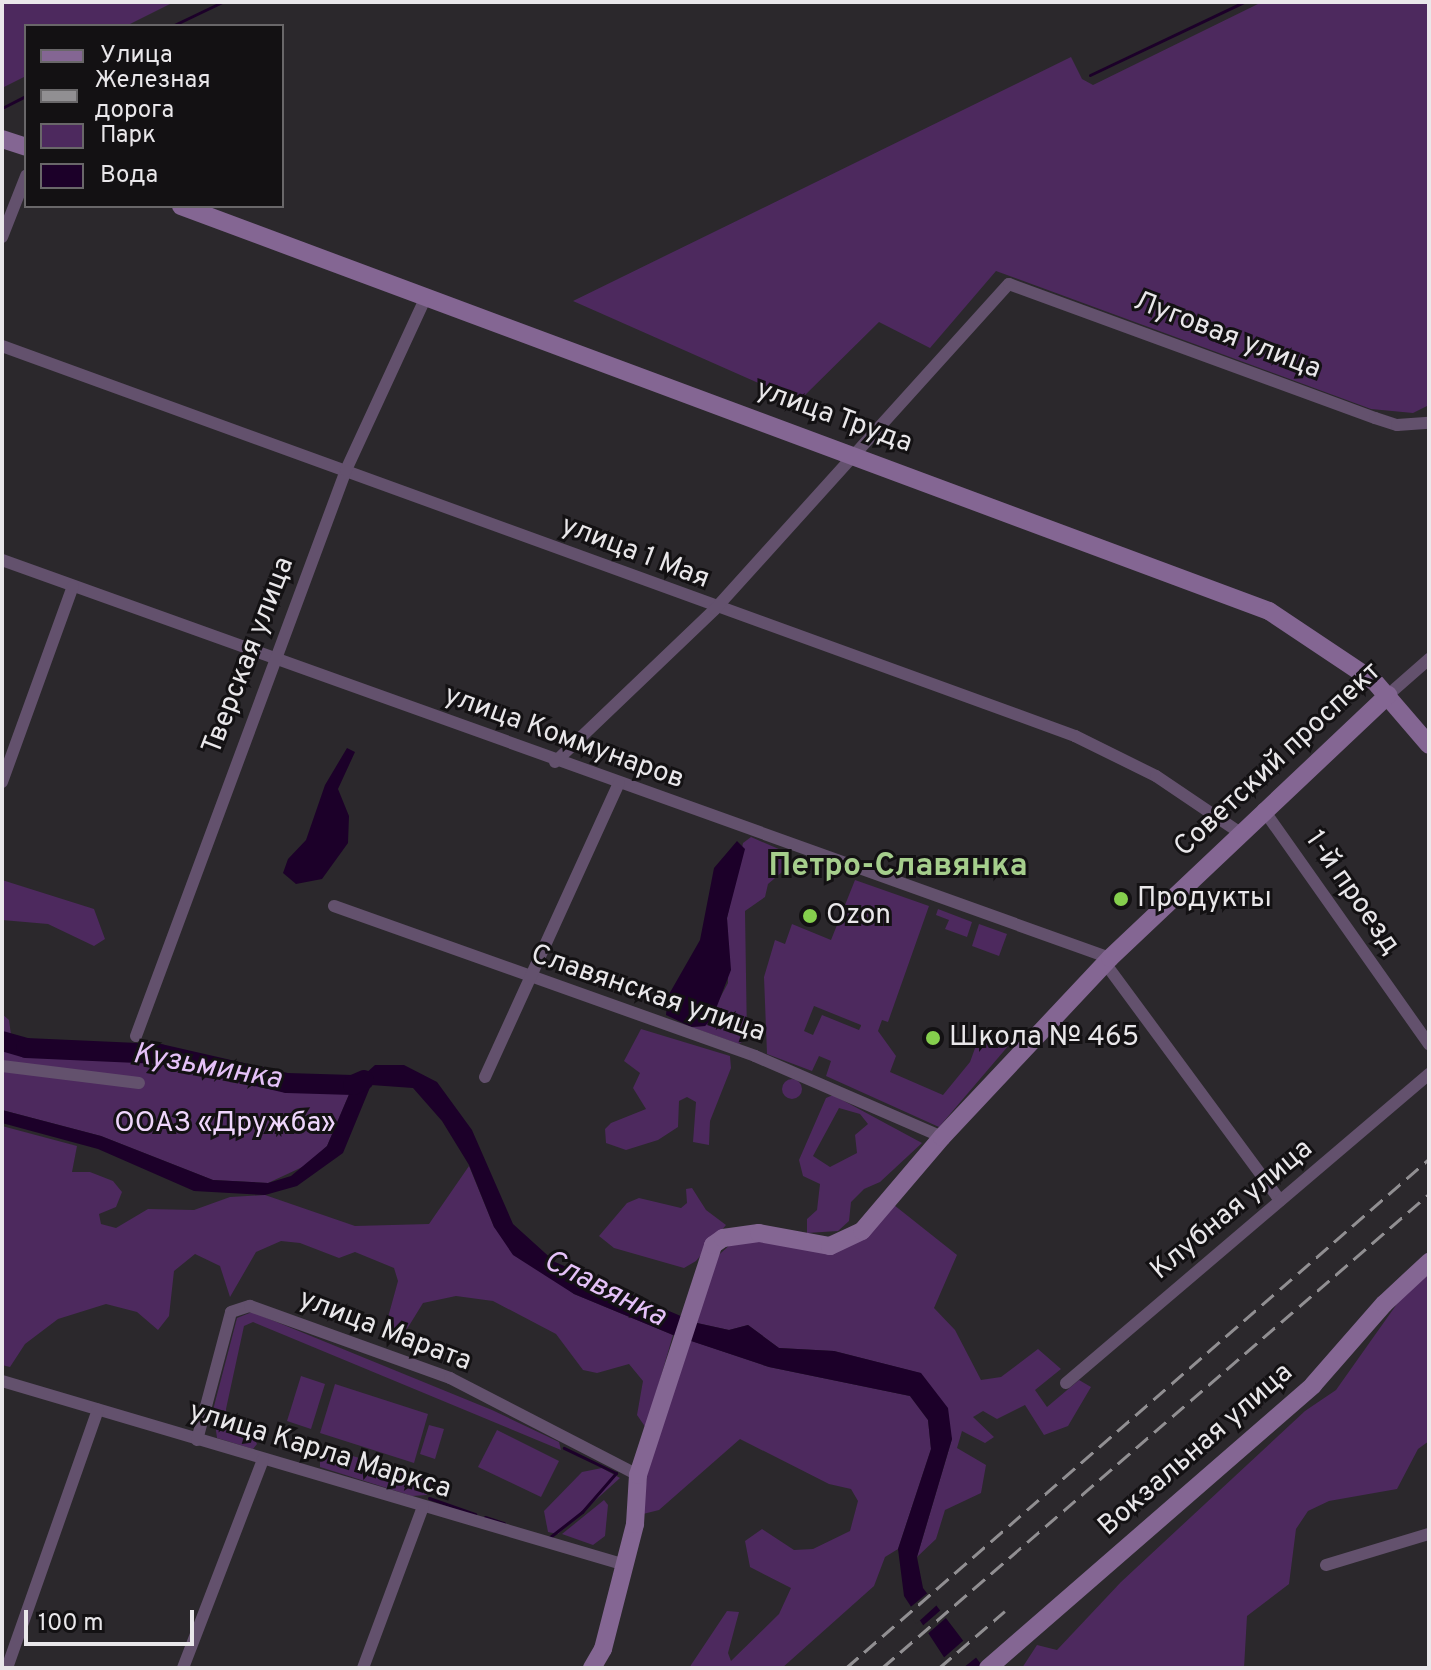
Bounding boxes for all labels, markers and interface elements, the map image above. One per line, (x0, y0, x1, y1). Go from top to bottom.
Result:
legend (24, 24, 284, 208)
text: Улица (100, 41, 173, 71)
text: Железная дорога (94, 66, 211, 126)
text: Парк (100, 121, 156, 151)
text: Вода (100, 161, 158, 191)
street label: Луговая улица (1129, 285, 1325, 387)
street label: улица Труда (751, 373, 917, 461)
street label: улица 1 Мая (556, 509, 714, 597)
street label: Тверская улица (196, 553, 302, 759)
street label: Советский проспект (1168, 656, 1388, 864)
street label: улица Коммунаров (439, 679, 689, 797)
street label: 1-й проезд (1297, 825, 1407, 961)
district label: Петро-Славянка (768, 848, 1028, 886)
place label: Продукты (1137, 882, 1272, 916)
marker: Продукты (1112, 890, 1130, 908)
place label: Ozon (826, 899, 891, 933)
marker: Ozon (801, 907, 819, 925)
street label: Славянская улица (526, 938, 770, 1050)
place label: Школа № 465 (949, 1021, 1139, 1055)
marker: Школа № 465 (924, 1029, 942, 1047)
water label: Кузьминка (130, 1037, 284, 1099)
park label: ООАЗ «Дружба» (114, 1107, 336, 1141)
street label: Клубная улица (1144, 1133, 1320, 1287)
water label: Славянка (537, 1244, 671, 1336)
street label: улица Марата (294, 1283, 476, 1379)
street label: Вокзальная улица (1092, 1356, 1300, 1544)
street label: улица Карла Маркса (185, 1395, 455, 1507)
scale bar (28, 1594, 198, 1644)
text: 100 m (38, 1609, 104, 1639)

